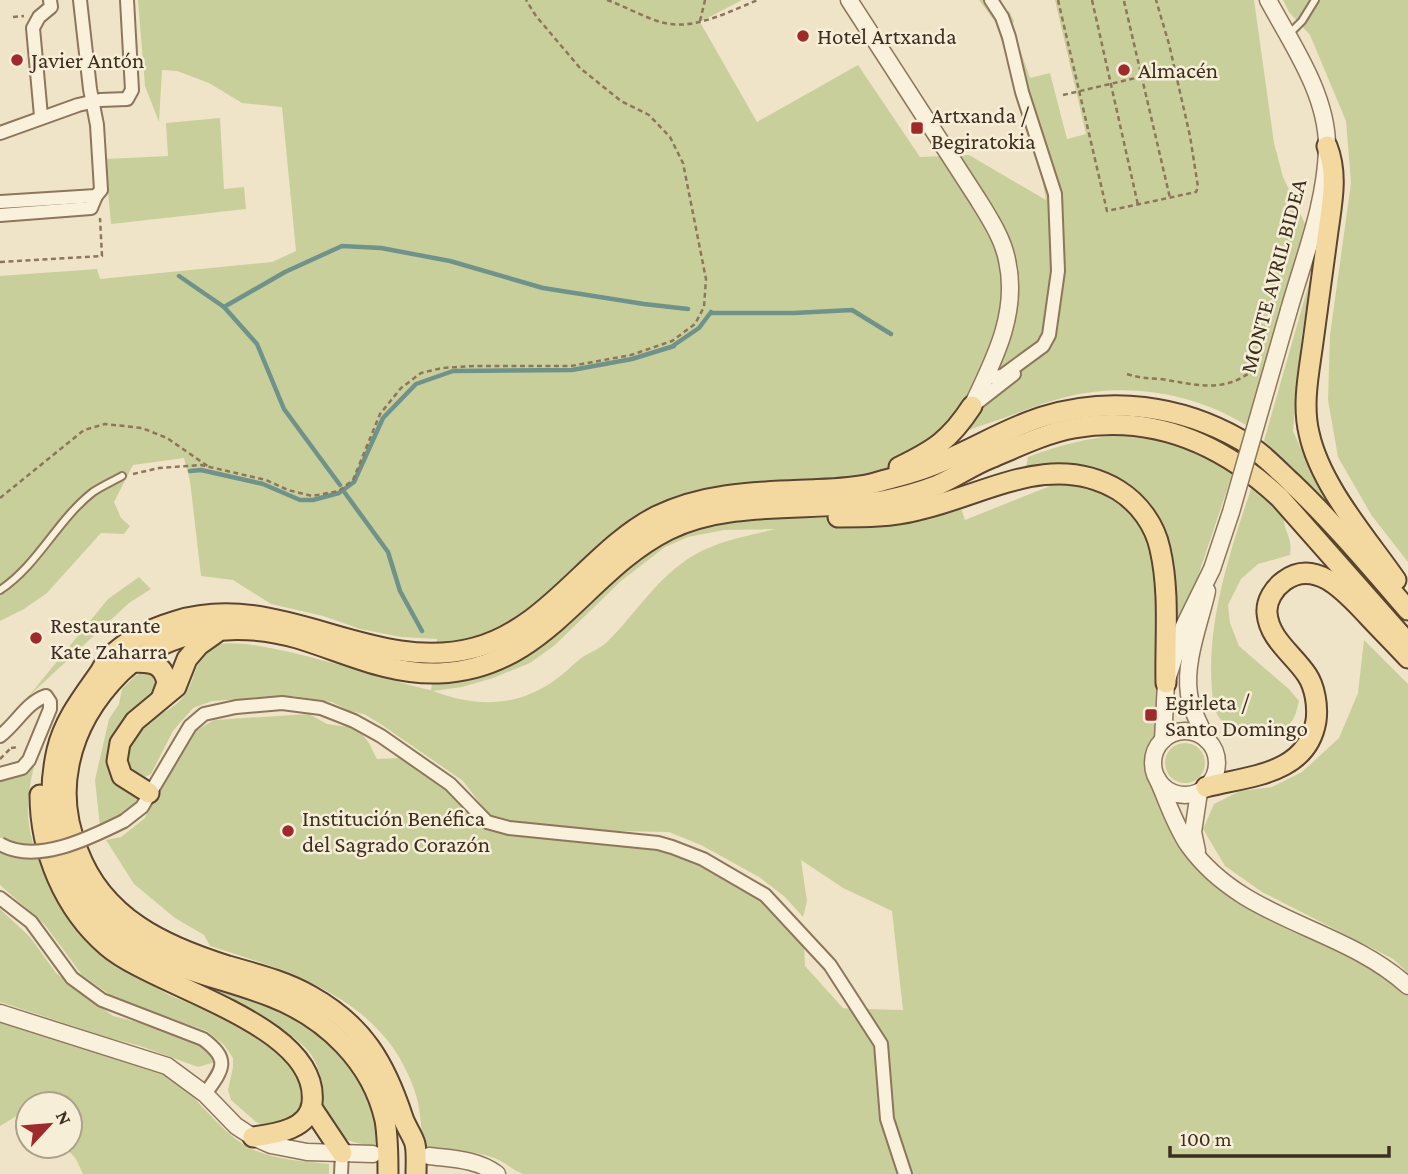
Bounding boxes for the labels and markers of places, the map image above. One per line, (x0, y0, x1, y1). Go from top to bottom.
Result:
place label: Hotel Artxanda (817, 23, 957, 49)
marker: Hotel Artxanda (795, 28, 811, 44)
place label: Javier Antón (29, 47, 144, 73)
marker: Javier Antón (9, 52, 25, 68)
place label: Almacén (1138, 57, 1218, 83)
marker: Almacén (1116, 62, 1132, 78)
place label: Artxanda / Begiratokia (931, 102, 1036, 154)
marker: Artxanda / Begiratokia (909, 120, 925, 136)
place label: Restaurante Kate Zaharra (50, 612, 168, 664)
marker: Restaurante Kate Zaharra (28, 630, 44, 646)
place label: Egirleta / Santo Domingo (1165, 689, 1308, 741)
marker: Egirleta / Santo Domingo (1143, 707, 1159, 723)
place label: Institución Benéfica del Sagrado Corazón (302, 805, 490, 857)
marker: Institución Benéfica del Sagrado Corazón (280, 823, 296, 839)

